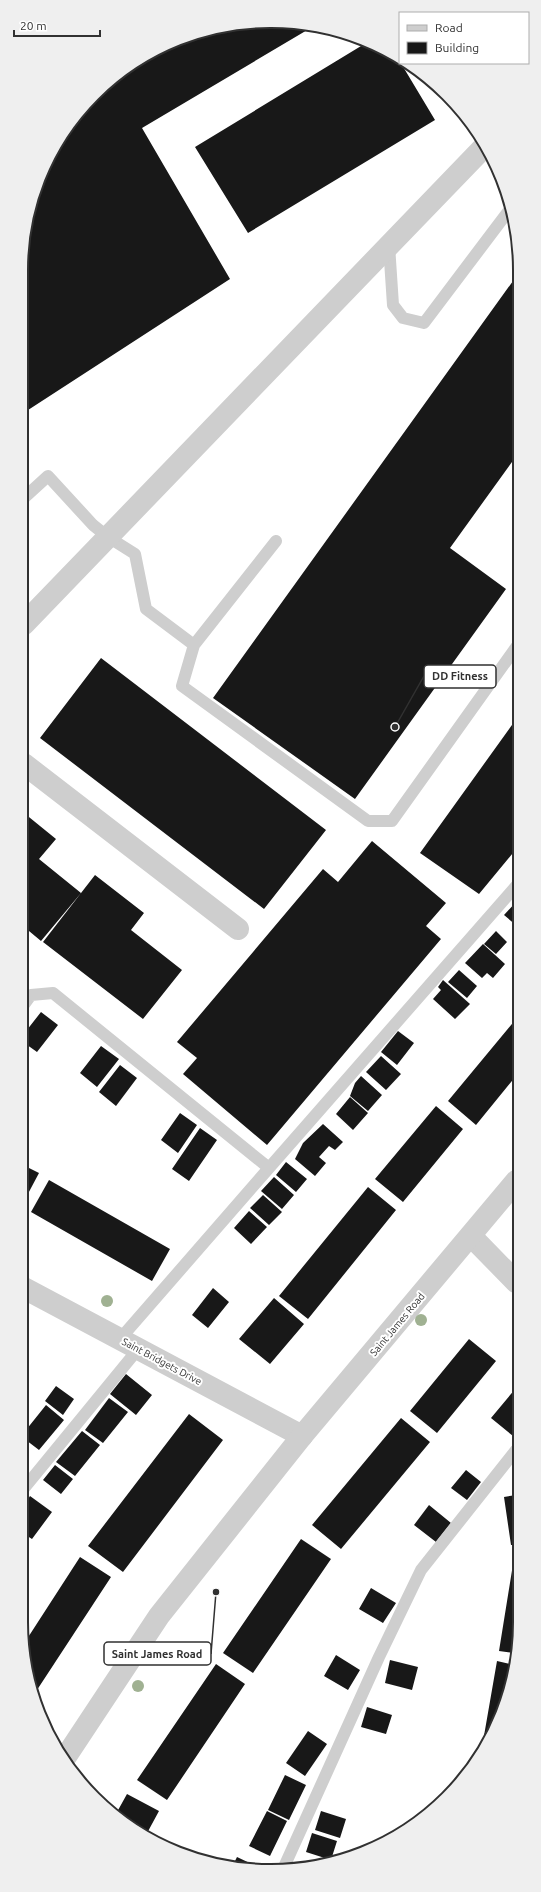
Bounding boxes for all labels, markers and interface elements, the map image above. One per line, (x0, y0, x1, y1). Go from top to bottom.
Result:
scale bar (14, 12, 100, 38)
legend (399, 12, 529, 64)
text: 20 m (20, 19, 47, 32)
text: Road (435, 21, 463, 34)
text: Building (435, 41, 479, 54)
callout: DD Fitness (424, 665, 496, 688)
text: DD Fitness (432, 670, 488, 682)
street label: Saint James Road (368, 1291, 427, 1358)
street label: Saint Bridgets Drive (120, 1336, 203, 1387)
callout: Saint James Road (104, 1642, 211, 1665)
text: Saint James Road (112, 1648, 202, 1660)

